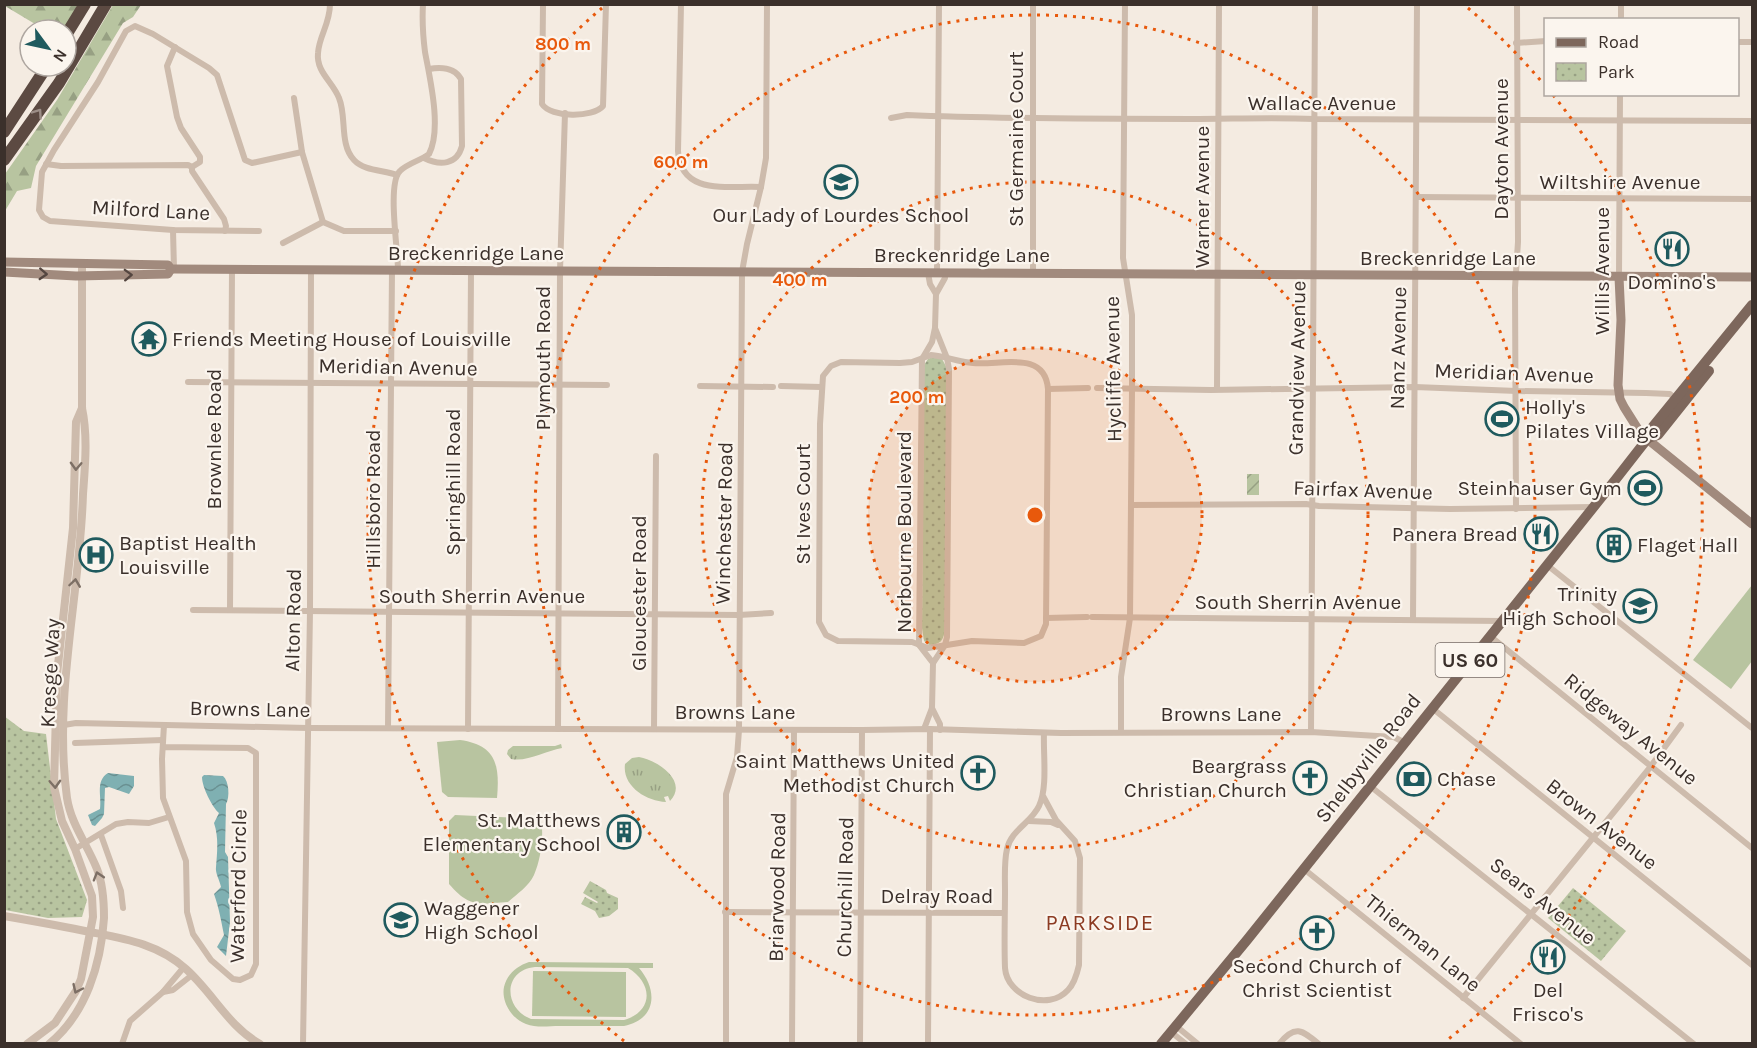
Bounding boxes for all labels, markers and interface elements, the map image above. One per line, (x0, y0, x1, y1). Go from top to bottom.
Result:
north arrow (18, 18, 78, 78)
legend (1544, 18, 1739, 96)
text: Road (1598, 31, 1639, 53)
text: 800 m (535, 33, 591, 55)
text: N (49, 46, 71, 66)
street label: St Germaine Court (1004, 51, 1028, 227)
text: Park (1598, 61, 1635, 83)
street label: Dayton Avenue (1489, 78, 1513, 220)
street label: Wallace Avenue (1248, 91, 1396, 115)
one-way arrow (31, 108, 42, 119)
street label: Warner Avenue (1190, 126, 1214, 268)
text: 600 m (653, 151, 709, 173)
school or university icon: Our Lady of Lourdes School (823, 164, 859, 200)
street label: Wiltshire Avenue (1539, 170, 1701, 194)
street label: Milford Lane (91, 195, 211, 225)
place label: Our Lady of Lourdes School (713, 203, 969, 227)
street label: Willis Avenue (1590, 207, 1614, 335)
restaurant icon: Domino's (1654, 231, 1690, 267)
street label: Breckenridge Lane (388, 241, 564, 265)
street label: Breckenridge Lane (874, 243, 1050, 267)
street label: Breckenridge Lane (1360, 246, 1536, 270)
one-way arrow (39, 268, 48, 281)
one-way arrow (124, 268, 133, 281)
text: 400 m (772, 269, 828, 291)
place label: Domino's (1627, 270, 1717, 294)
street label: Grandview Avenue (1283, 280, 1311, 456)
street label: Plymouth Road (531, 285, 555, 431)
street label: Nanz Avenue (1385, 286, 1411, 410)
street label: Hycliffe Avenue (1100, 296, 1126, 442)
temple icon: Friends Meeting House of Louisville (131, 321, 167, 357)
place label: Friends Meeting House of Louisville (172, 327, 511, 351)
street label: Meridian Avenue (318, 354, 478, 380)
street label: Meridian Avenue (1434, 358, 1594, 388)
street label: Brownlee Road (202, 369, 226, 509)
text: 200 m (889, 386, 945, 408)
place label: Holly's Pilates Village (1525, 395, 1659, 443)
sports icon: Holly's Pilates Village (1484, 401, 1520, 437)
street label: Springhill Road (441, 408, 465, 556)
street label: Hillsboro Road (361, 429, 385, 569)
street label: Norbourne Boulevard (892, 431, 916, 633)
street label: Winchester Road (711, 441, 737, 605)
street label: St Ives Court (791, 443, 815, 565)
one-way arrow (69, 461, 82, 470)
sports icon: Steinhauser Gym (1627, 470, 1663, 506)
street label: Fairfax Avenue (1293, 476, 1433, 504)
place label: Steinhauser Gym (1457, 476, 1622, 500)
centre of rings (1025, 505, 1045, 525)
street label: Gloucester Road (627, 515, 651, 671)
restaurant icon: Panera Bread (1523, 516, 1559, 552)
place label: Panera Bread (1392, 522, 1518, 546)
building icon: Flaget Hall (1596, 527, 1632, 563)
place label: Baptist Health Louisville (119, 531, 257, 579)
place label: Flaget Hall (1637, 533, 1738, 557)
hospital icon: Baptist Health Louisville (78, 537, 114, 573)
street label: Alton Road (280, 568, 306, 672)
one-way arrow (69, 579, 81, 588)
place label: Trinity High School (1502, 582, 1617, 630)
street label: South Sherrin Avenue (379, 584, 585, 608)
school or university icon: Trinity High School (1622, 588, 1658, 624)
street label: South Sherrin Avenue (1195, 590, 1401, 614)
street label: Kresge Way (35, 618, 65, 728)
road number: US 60 (1436, 643, 1504, 677)
street label: Ridgeway Avenue (1559, 668, 1703, 790)
street label: Shelbyville Road (1310, 689, 1426, 827)
street label: Browns Lane (189, 696, 311, 722)
street label: Browns Lane (675, 700, 795, 724)
street label: Browns Lane (1161, 702, 1281, 726)
place label: Saint Matthews United Methodist Church (735, 749, 955, 797)
place label: Beargrass Christian Church (1124, 754, 1287, 802)
church icon: Saint Matthews United Methodist Church (960, 755, 996, 791)
church icon: Beargrass Christian Church (1292, 760, 1328, 796)
bank icon: Chase (1396, 761, 1432, 797)
place label: Chase (1437, 767, 1496, 791)
street label: Brown Avenue (1542, 773, 1662, 875)
one-way arrow (48, 779, 61, 788)
place label: St. Matthews Elementary School (423, 808, 601, 856)
street label: Waterford Circle (225, 809, 251, 963)
street label: Briarwood Road (764, 812, 790, 962)
building icon: St. Matthews Elementary School (606, 814, 642, 850)
street label: Churchill Road (832, 816, 858, 958)
street label: Sears Avenue (1485, 852, 1601, 950)
one-way arrow (93, 871, 105, 882)
street label: Delray Road (881, 884, 993, 908)
street label: Thierman Lane (1360, 889, 1486, 997)
place label: Waggener High School (424, 896, 539, 944)
school or university icon: Waggener High School (383, 902, 419, 938)
district label: PARKSIDE (1045, 910, 1155, 936)
church icon: Second Church of Christ Scientist (1299, 915, 1335, 951)
restaurant icon: Del Frisco's (1530, 939, 1566, 975)
place label: Second Church of Christ Scientist (1233, 954, 1402, 1002)
place label: Del Frisco's (1512, 978, 1584, 1026)
one-way arrow (72, 982, 84, 993)

